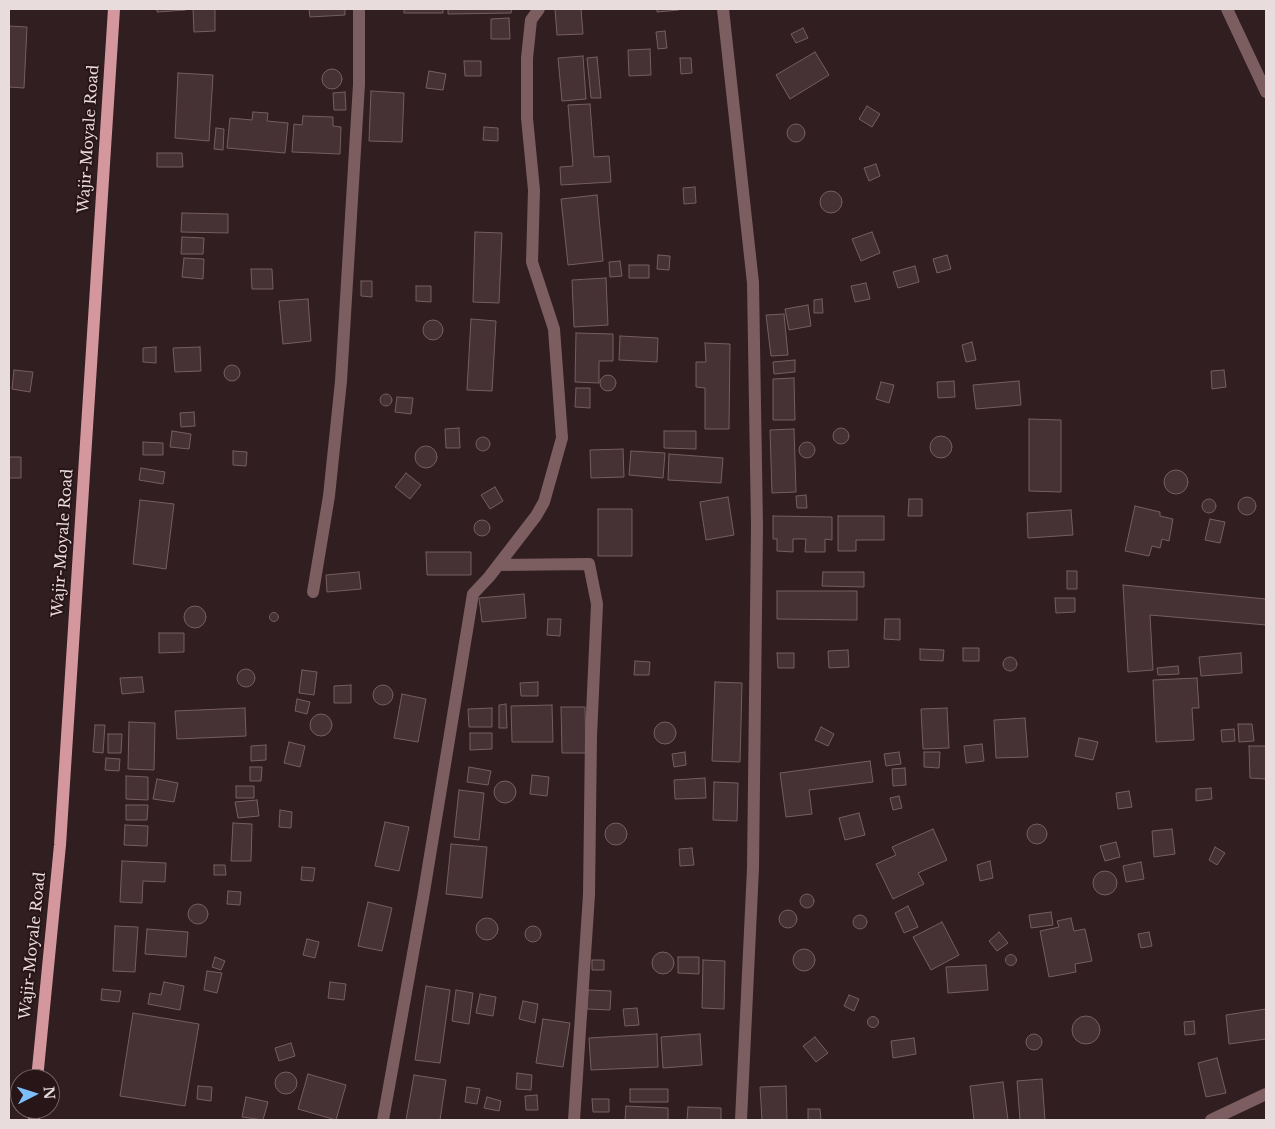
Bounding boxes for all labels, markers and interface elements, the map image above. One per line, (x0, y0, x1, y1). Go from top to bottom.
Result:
street label: Wajir-Moyale Road (75, 64, 103, 214)
street label: Wajir-Moyale Road (49, 468, 77, 618)
street label: Wajir-Moyale Road (16, 871, 50, 1021)
north arrow (10, 1069, 60, 1119)
text: N (39, 1085, 58, 1100)

